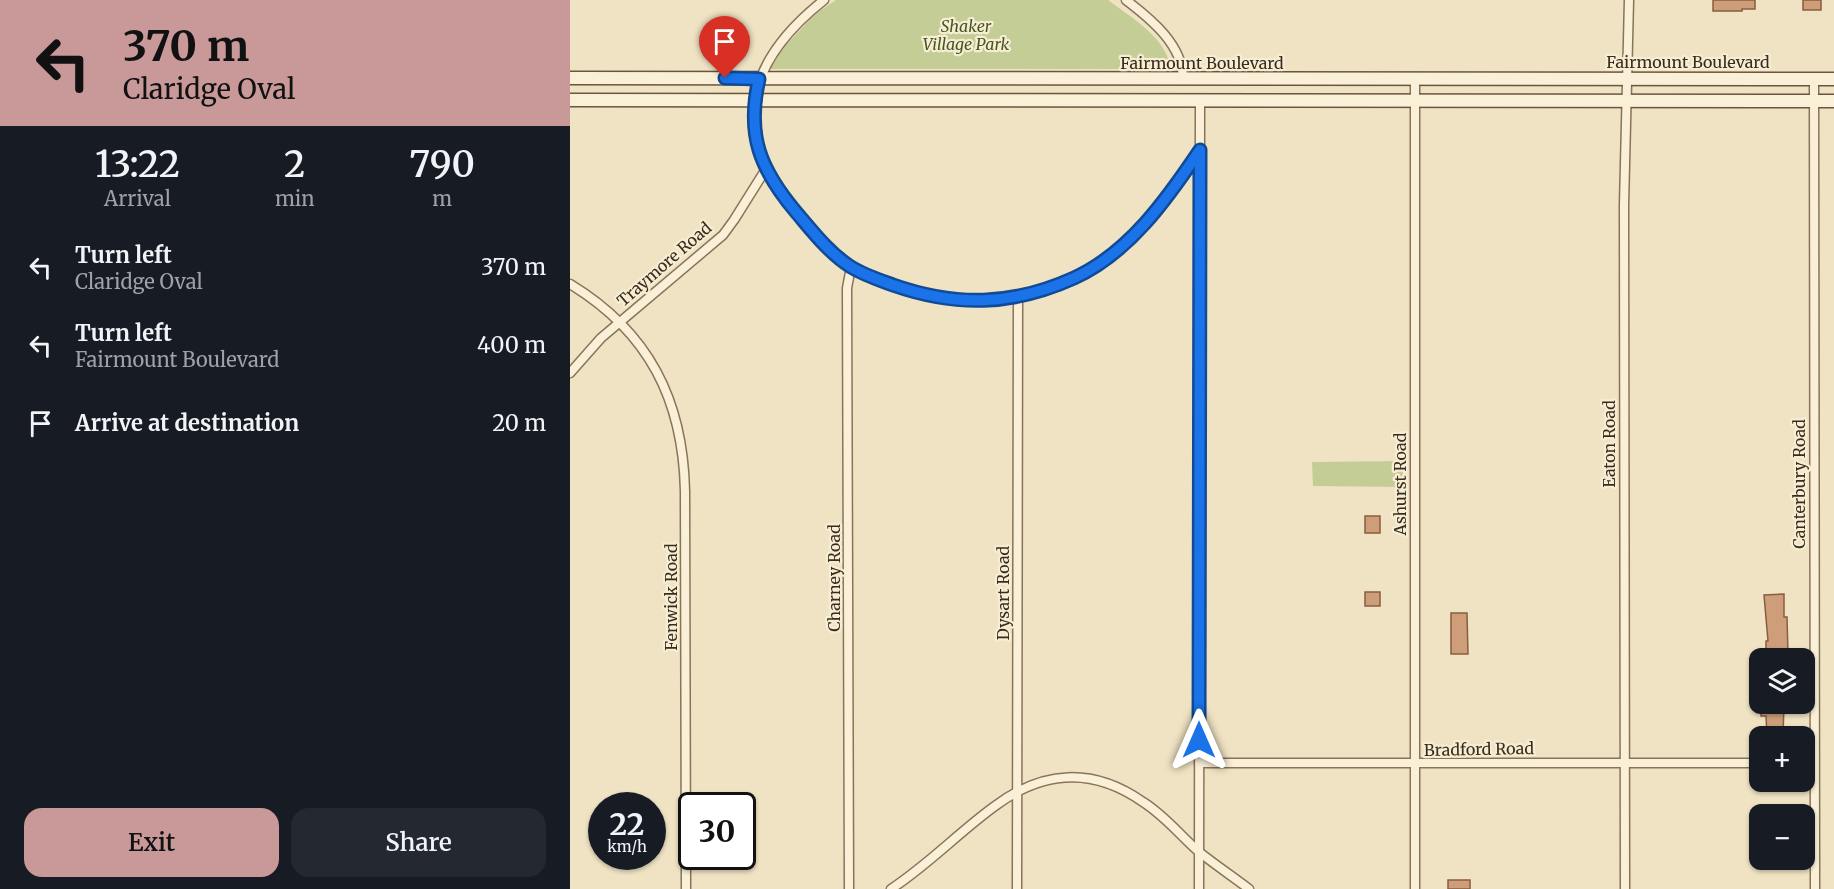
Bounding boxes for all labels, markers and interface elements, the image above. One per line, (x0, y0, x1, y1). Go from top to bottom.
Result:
pin (699, 16, 750, 78)
park label: Shaker Village Park (923, 16, 1010, 54)
text: 370 m (123, 20, 249, 72)
icon: left (24, 24, 102, 102)
icon: arrive (708, 25, 741, 58)
street label: Fairmount Boulevard (1606, 52, 1770, 72)
street label: Fairmount Boulevard (1120, 53, 1284, 73)
text: Claridge Oval (123, 72, 295, 106)
text: 13:22 (95, 142, 180, 187)
text: 2 (284, 142, 305, 187)
text: 790 (409, 142, 475, 187)
text: Arrival (104, 186, 171, 211)
text: min (275, 186, 314, 211)
text: m (432, 186, 452, 211)
street label: Traymore Road (613, 217, 716, 310)
text: Turn left (75, 241, 172, 269)
icon: left (24, 251, 57, 284)
text: 370 m (481, 253, 546, 281)
text: Claridge Oval (75, 269, 203, 294)
text: Turn left (75, 319, 172, 347)
icon: left (24, 329, 57, 362)
text: 400 m (477, 331, 546, 359)
text: Fairmount Boulevard (75, 347, 279, 372)
street label: Eaton Road (1599, 400, 1619, 488)
icon: arrive (24, 407, 57, 440)
text: Arrive at destination (75, 409, 299, 437)
text: 20 m (492, 409, 546, 437)
street label: Canterbury Road (1789, 419, 1809, 549)
street label: Ashurst Road (1390, 432, 1410, 536)
street label: Charney Road (824, 524, 844, 632)
street label: Fenwick Road (661, 543, 681, 651)
street label: Dysart Road (993, 545, 1013, 640)
map controls (1749, 648, 1815, 870)
button: layers (1749, 648, 1815, 714)
position arrow (1167, 708, 1231, 772)
button: + (1749, 726, 1815, 792)
street label: Bradford Road (1424, 738, 1535, 760)
speed limit sign: 30 (678, 792, 756, 870)
button: − (1749, 804, 1815, 870)
text: 22 (610, 805, 644, 843)
button: Exit (24, 808, 279, 877)
button: Share (291, 808, 546, 877)
text: km/h (607, 837, 647, 856)

